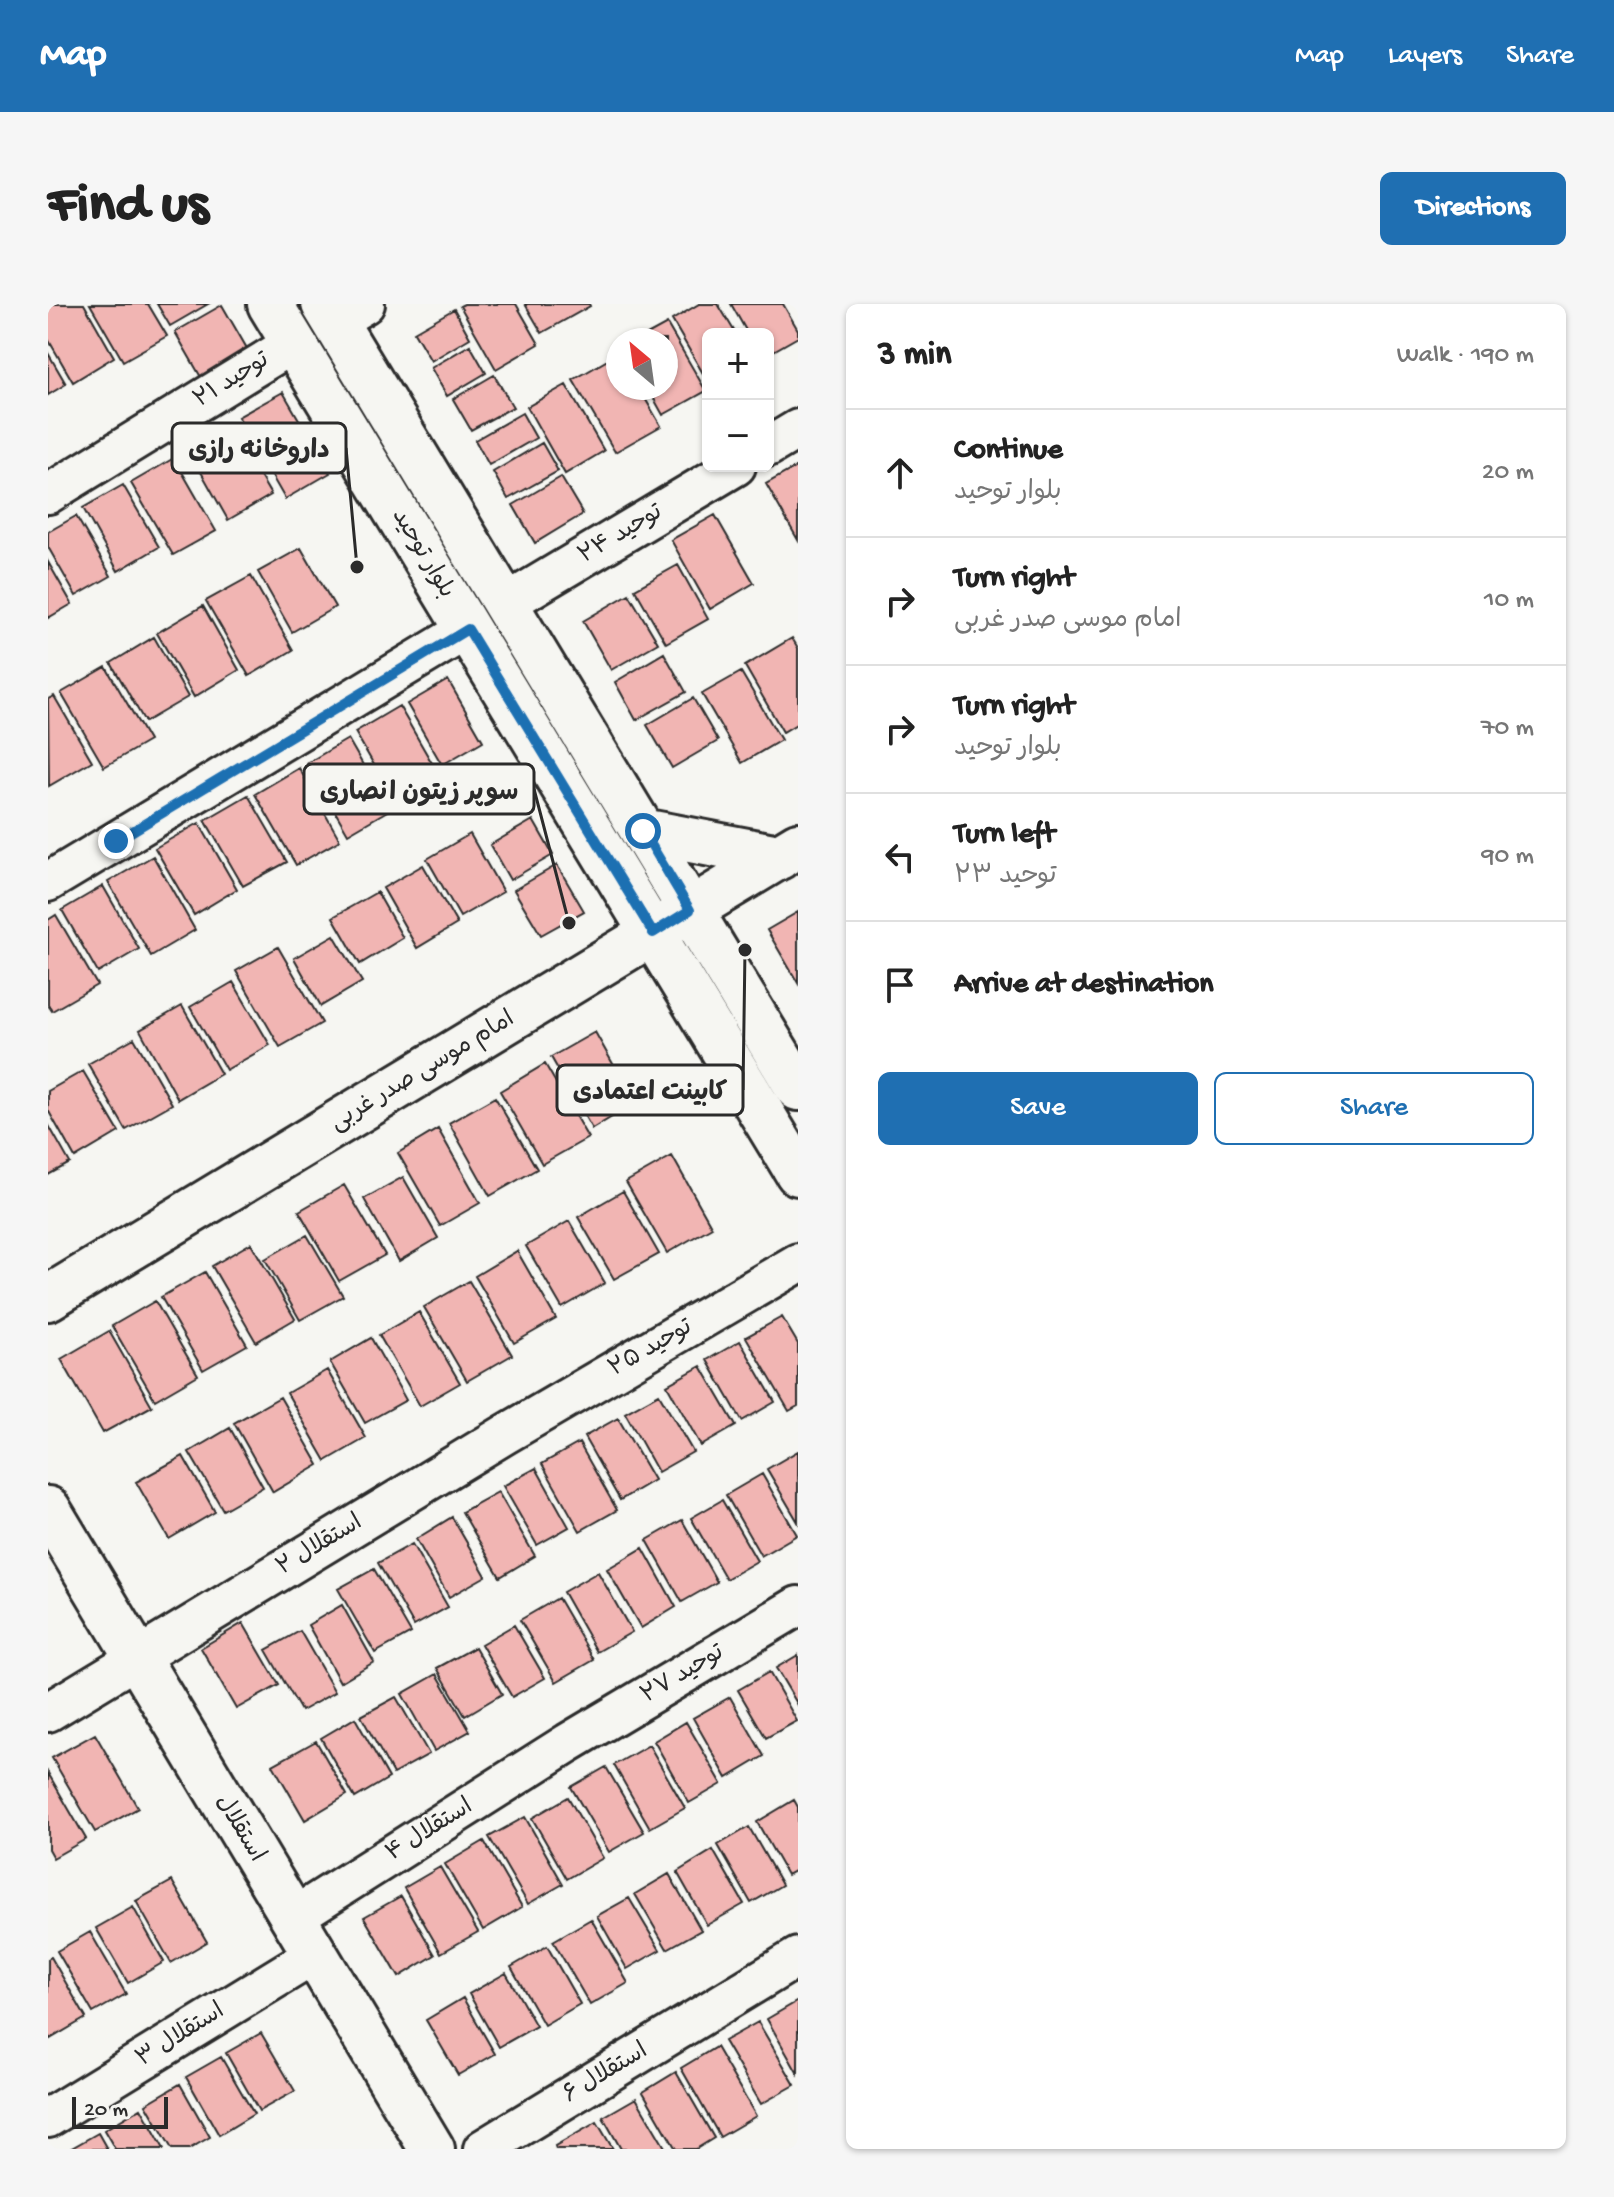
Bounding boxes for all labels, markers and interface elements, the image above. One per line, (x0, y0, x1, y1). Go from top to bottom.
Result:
text: Map (40, 34, 106, 78)
text: Map (1295, 40, 1344, 73)
text: Layers (1388, 40, 1462, 73)
text: Share (1506, 40, 1574, 73)
button: Directions (1380, 172, 1566, 245)
text: Find us (48, 175, 208, 241)
north arrow (606, 328, 678, 400)
map controls (702, 328, 774, 472)
button: + (702, 328, 774, 400)
text: 3 min (878, 336, 951, 376)
text: Walk · 190 m (1397, 341, 1534, 372)
street label: توحید ۲۱ (189, 346, 276, 415)
button: − (702, 400, 774, 472)
callout: داروخانه رازی (172, 423, 346, 473)
text: Continue (954, 434, 1063, 469)
text: داروخانه رازی (188, 437, 330, 468)
icon: ahead (878, 451, 922, 495)
text: 20 m (1482, 458, 1534, 489)
text: بلوار توحید (954, 478, 1062, 509)
street label: توحید ۲۴ (574, 498, 669, 571)
street label: بلوار توحید (384, 504, 460, 604)
text: Turn right (954, 562, 1074, 597)
icon: right (878, 579, 922, 623)
text: 10 m (1484, 586, 1534, 617)
text: امام موسی صدر غربی (954, 606, 1182, 637)
text: Turn right (954, 690, 1074, 725)
icon: right (878, 707, 922, 751)
text: 70 m (1481, 714, 1534, 745)
text: بلوار توحید (954, 734, 1062, 765)
callout: سوپر زیتون انصاری (304, 764, 534, 814)
text: سوپر زیتون انصاری (320, 779, 518, 810)
route start (625, 813, 661, 849)
text: Turn left (954, 818, 1055, 853)
route end (98, 823, 134, 859)
icon: left (878, 835, 922, 879)
text: 90 m (1482, 842, 1534, 873)
text: توحید ۲۳ (954, 862, 1057, 893)
icon: arrive (878, 963, 922, 1007)
text: Arrive at destination (954, 968, 1214, 1003)
street label: امام موسی صدر غربی (325, 1005, 521, 1139)
callout: کابینت اعتمادی (557, 1065, 743, 1115)
button: Save (878, 1072, 1198, 1145)
button: Share (1214, 1072, 1534, 1145)
text: کابینت اعتمادی (573, 1079, 728, 1110)
street label: توحید ۲۵ (604, 1313, 699, 1384)
street label: استقلال ۲ (272, 1509, 368, 1583)
street label: توحید ۲۷ (636, 1638, 731, 1711)
street label: استقلال (208, 1790, 270, 1868)
street label: استقلال ۴ (381, 1793, 479, 1869)
street label: استقلال ۳ (131, 1998, 231, 2074)
street label: استقلال ۶ (558, 2037, 654, 2111)
scale bar (72, 2093, 168, 2129)
text: 20 m (84, 2098, 128, 2124)

